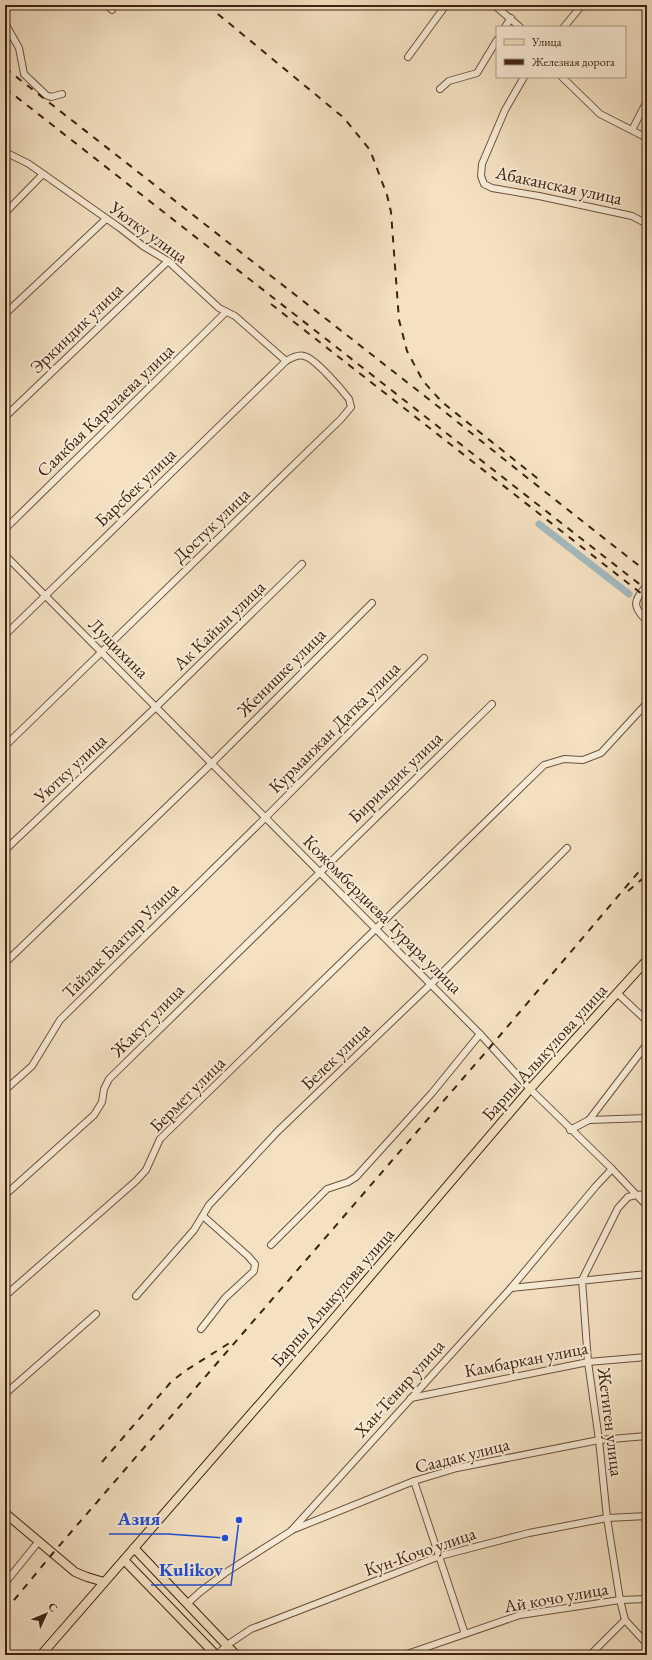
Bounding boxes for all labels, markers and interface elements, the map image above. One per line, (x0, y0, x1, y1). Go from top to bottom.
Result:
legend (496, 26, 626, 78)
text: Улица (531, 34, 562, 50)
text: Железная дорога (531, 54, 615, 70)
street label: Абаканская улица (493, 160, 625, 210)
street label: Уютку улица (105, 195, 193, 269)
street label: Эркиндик улица (25, 277, 128, 378)
street label: Саякбая Каралаева улица (31, 338, 179, 482)
street label: Барсбек улица (90, 442, 181, 531)
street label: Достук улица (168, 482, 255, 567)
street label: Ак Кайын улица (167, 575, 270, 675)
street label: Лущихина (84, 613, 155, 684)
street label: Женишке улица (231, 622, 331, 722)
street label: Курманжан Датка улица (263, 656, 405, 798)
street label: Биримдик улица (343, 726, 447, 828)
street label: Уютку улица (28, 728, 112, 808)
street label: Кожомбердиева Турара улица (299, 830, 468, 999)
street label: Тайлак Баатыр Улица (57, 876, 184, 1003)
street label: Жакут улица (105, 978, 189, 1062)
street label: Барпы Алыкулова улица (476, 978, 612, 1125)
street label: Белек улица (296, 1017, 375, 1095)
street label: Бермет улица (144, 1051, 230, 1137)
street label: Барпы Алыкулова улица (265, 1222, 399, 1371)
street label: Хан-Тенир улица (348, 1334, 450, 1443)
street label: Камбаркан улица (462, 1336, 591, 1382)
street label: Жетиген улица (593, 1365, 629, 1479)
street label: Саадак улица (412, 1432, 513, 1478)
callout: Азия (109, 1503, 168, 1534)
text: Азия (117, 1506, 161, 1531)
street label: Кун-Кочо улица (361, 1521, 480, 1581)
callout: Kulikov (151, 1554, 231, 1585)
text: Kulikov (159, 1557, 224, 1582)
street label: Ай кочо улица (501, 1576, 611, 1618)
north arrow (26, 1594, 66, 1634)
text: С (45, 1599, 61, 1615)

